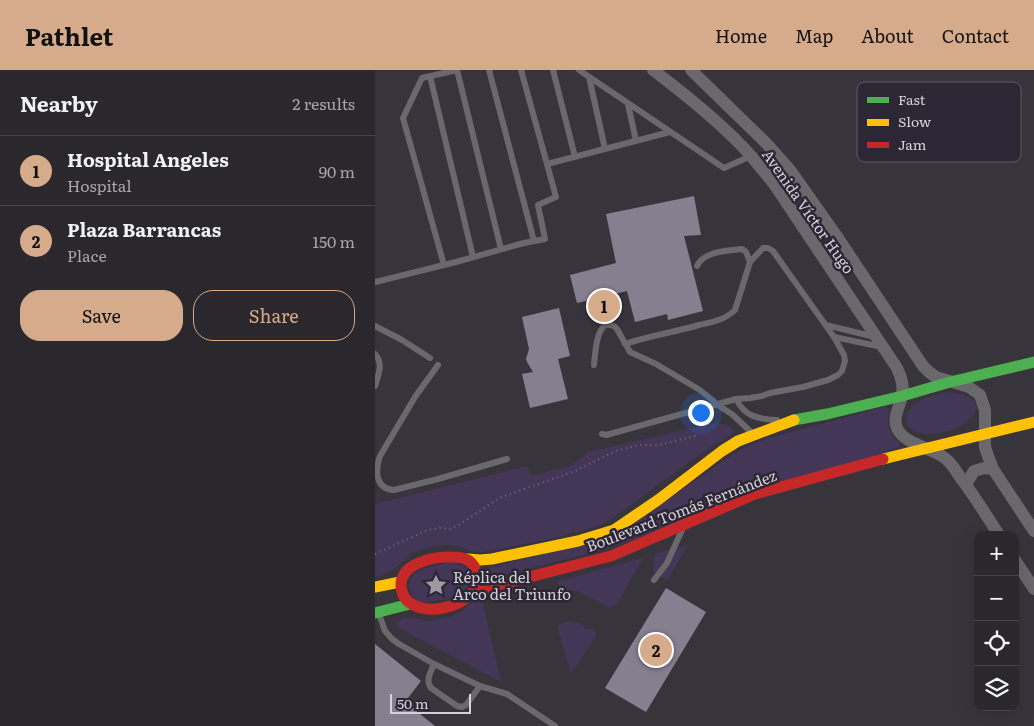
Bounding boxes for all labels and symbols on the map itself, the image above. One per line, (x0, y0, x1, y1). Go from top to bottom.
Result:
legend (857, 82, 1021, 162)
text: Fast (898, 89, 926, 109)
text: Slow (898, 111, 931, 131)
text: Jam (898, 134, 927, 154)
street label: Avenida Víctor Hugo (757, 144, 861, 278)
pin: 1 (588, 287, 620, 325)
your location (688, 400, 714, 426)
street label: Boulevard Tomás Fernández (582, 463, 780, 557)
place label: Réplica del Arco del Triunfo (453, 565, 571, 605)
place icon: Réplica del Arco del Triunfo (423, 572, 449, 598)
pin: 2 (640, 631, 672, 669)
scale bar (390, 691, 471, 714)

